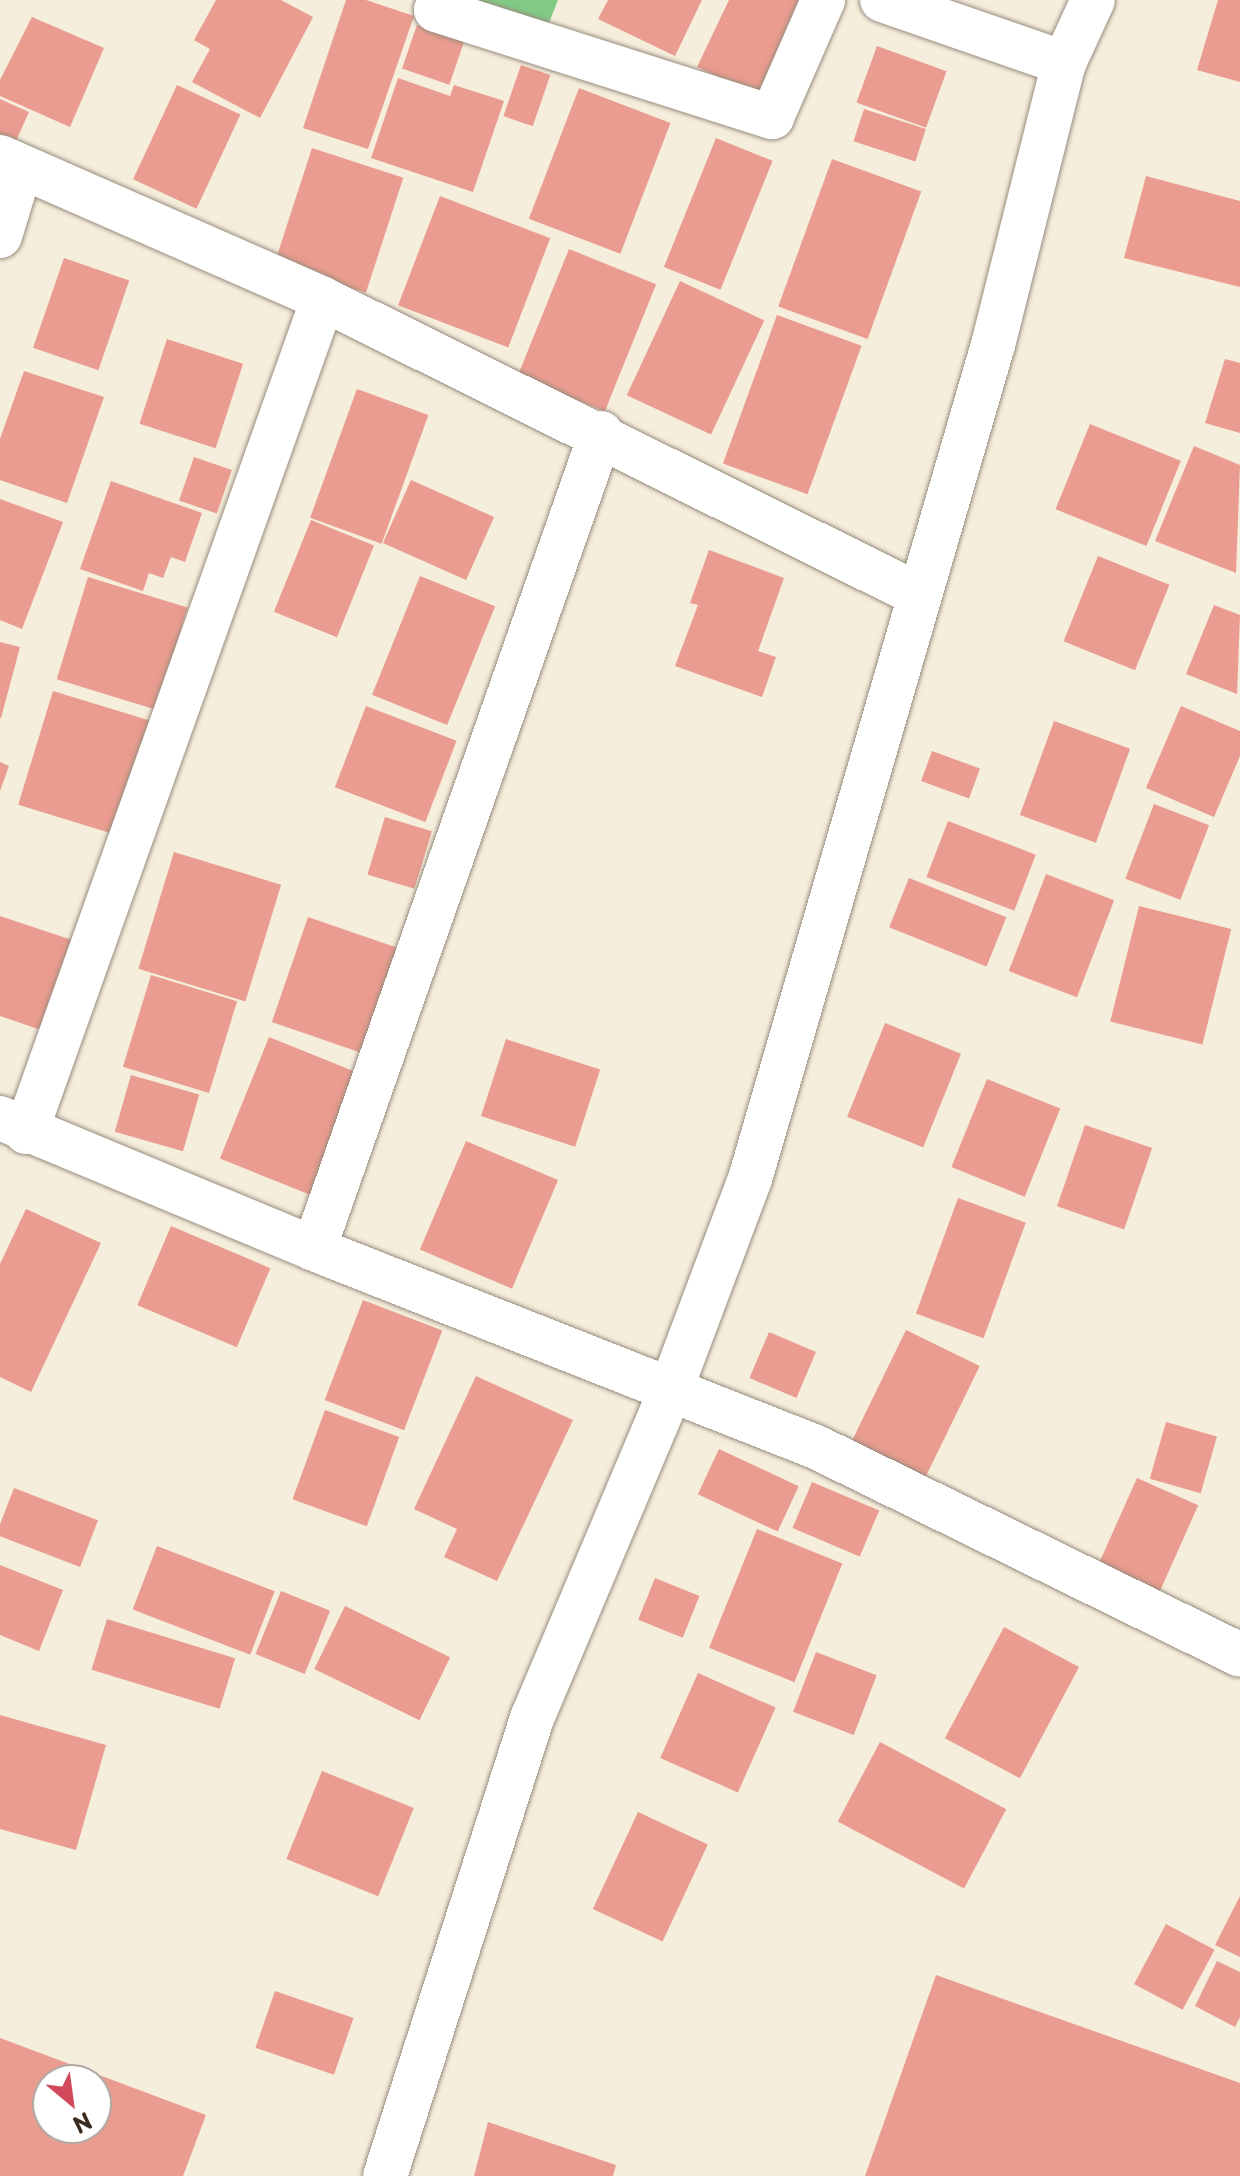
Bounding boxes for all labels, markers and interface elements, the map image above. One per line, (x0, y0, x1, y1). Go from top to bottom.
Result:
north arrow (32, 2064, 112, 2144)
text: N (67, 2105, 99, 2142)

